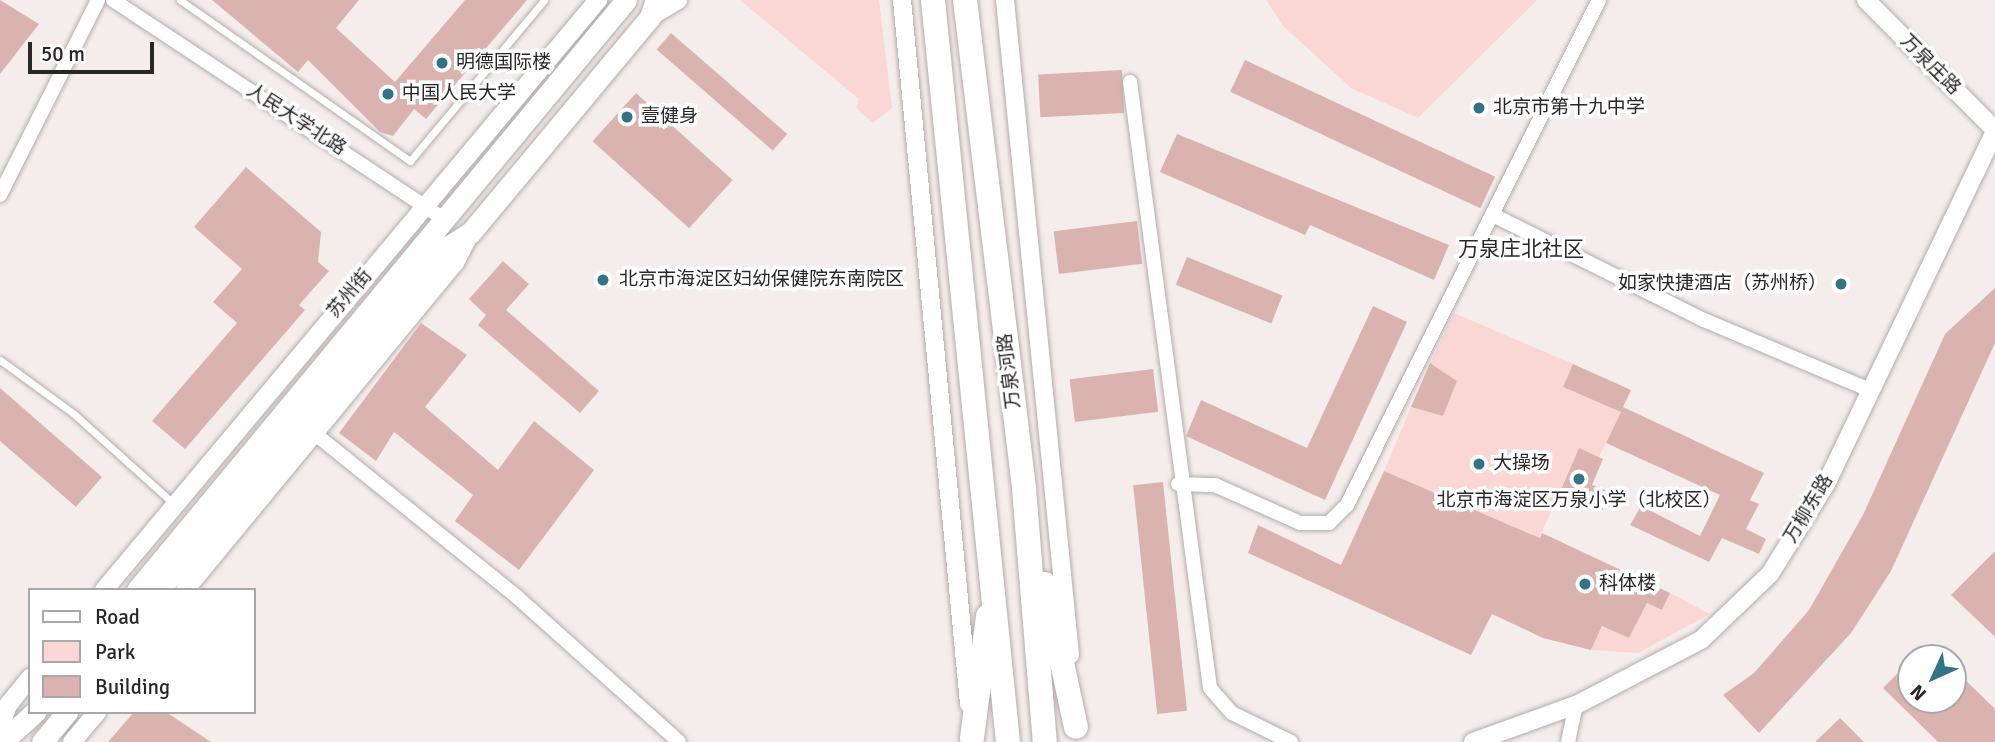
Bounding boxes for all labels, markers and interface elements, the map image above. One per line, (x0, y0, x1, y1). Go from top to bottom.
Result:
scale bar (32, 28, 158, 72)
street label: 万泉庄路 (1895, 30, 1965, 100)
text: 50 m (41, 41, 85, 67)
place label: 明德国际楼 (456, 52, 551, 74)
marker: 明德国际楼 (434, 55, 450, 71)
street label: 人民大学北路 (242, 79, 350, 161)
place label: 中国人民大学 (402, 83, 516, 105)
marker: 中国人民大学 (380, 86, 396, 102)
place label: 北京市第十九中学 (1493, 97, 1645, 119)
marker: 北京市第十九中学 (1471, 100, 1487, 116)
place label: 壹健身 (641, 106, 698, 128)
marker: 壹健身 (619, 109, 635, 125)
district label: 万泉庄北社区 (1458, 236, 1584, 262)
street label: 苏州街 (323, 265, 377, 323)
place label: 北京市海淀区妇幼保健院东南院区 (619, 269, 904, 291)
marker: 北京市海淀区妇幼保健院东南院区 (593, 270, 613, 290)
place label: 如家快捷酒店（苏州桥） (1618, 273, 1827, 295)
marker: 如家快捷酒店（苏州桥） (1833, 276, 1849, 292)
street label: 万泉河路 (994, 332, 1026, 410)
place label: 大操场 (1493, 453, 1550, 475)
marker: 大操场 (1471, 456, 1487, 472)
marker: 北京市海淀区万泉小学（北校区） (1571, 471, 1587, 487)
street label: 万柳东路 (1780, 471, 1838, 547)
place label: 北京市海淀区万泉小学（北校区） (1437, 490, 1721, 512)
place label: 科体楼 (1599, 573, 1656, 595)
marker: 科体楼 (1577, 576, 1593, 592)
legend (28, 588, 256, 714)
text: Road (95, 604, 140, 630)
text: Park (95, 639, 135, 665)
north arrow (1897, 644, 1967, 714)
text: Building (95, 674, 170, 700)
text: N (1905, 679, 1932, 706)

